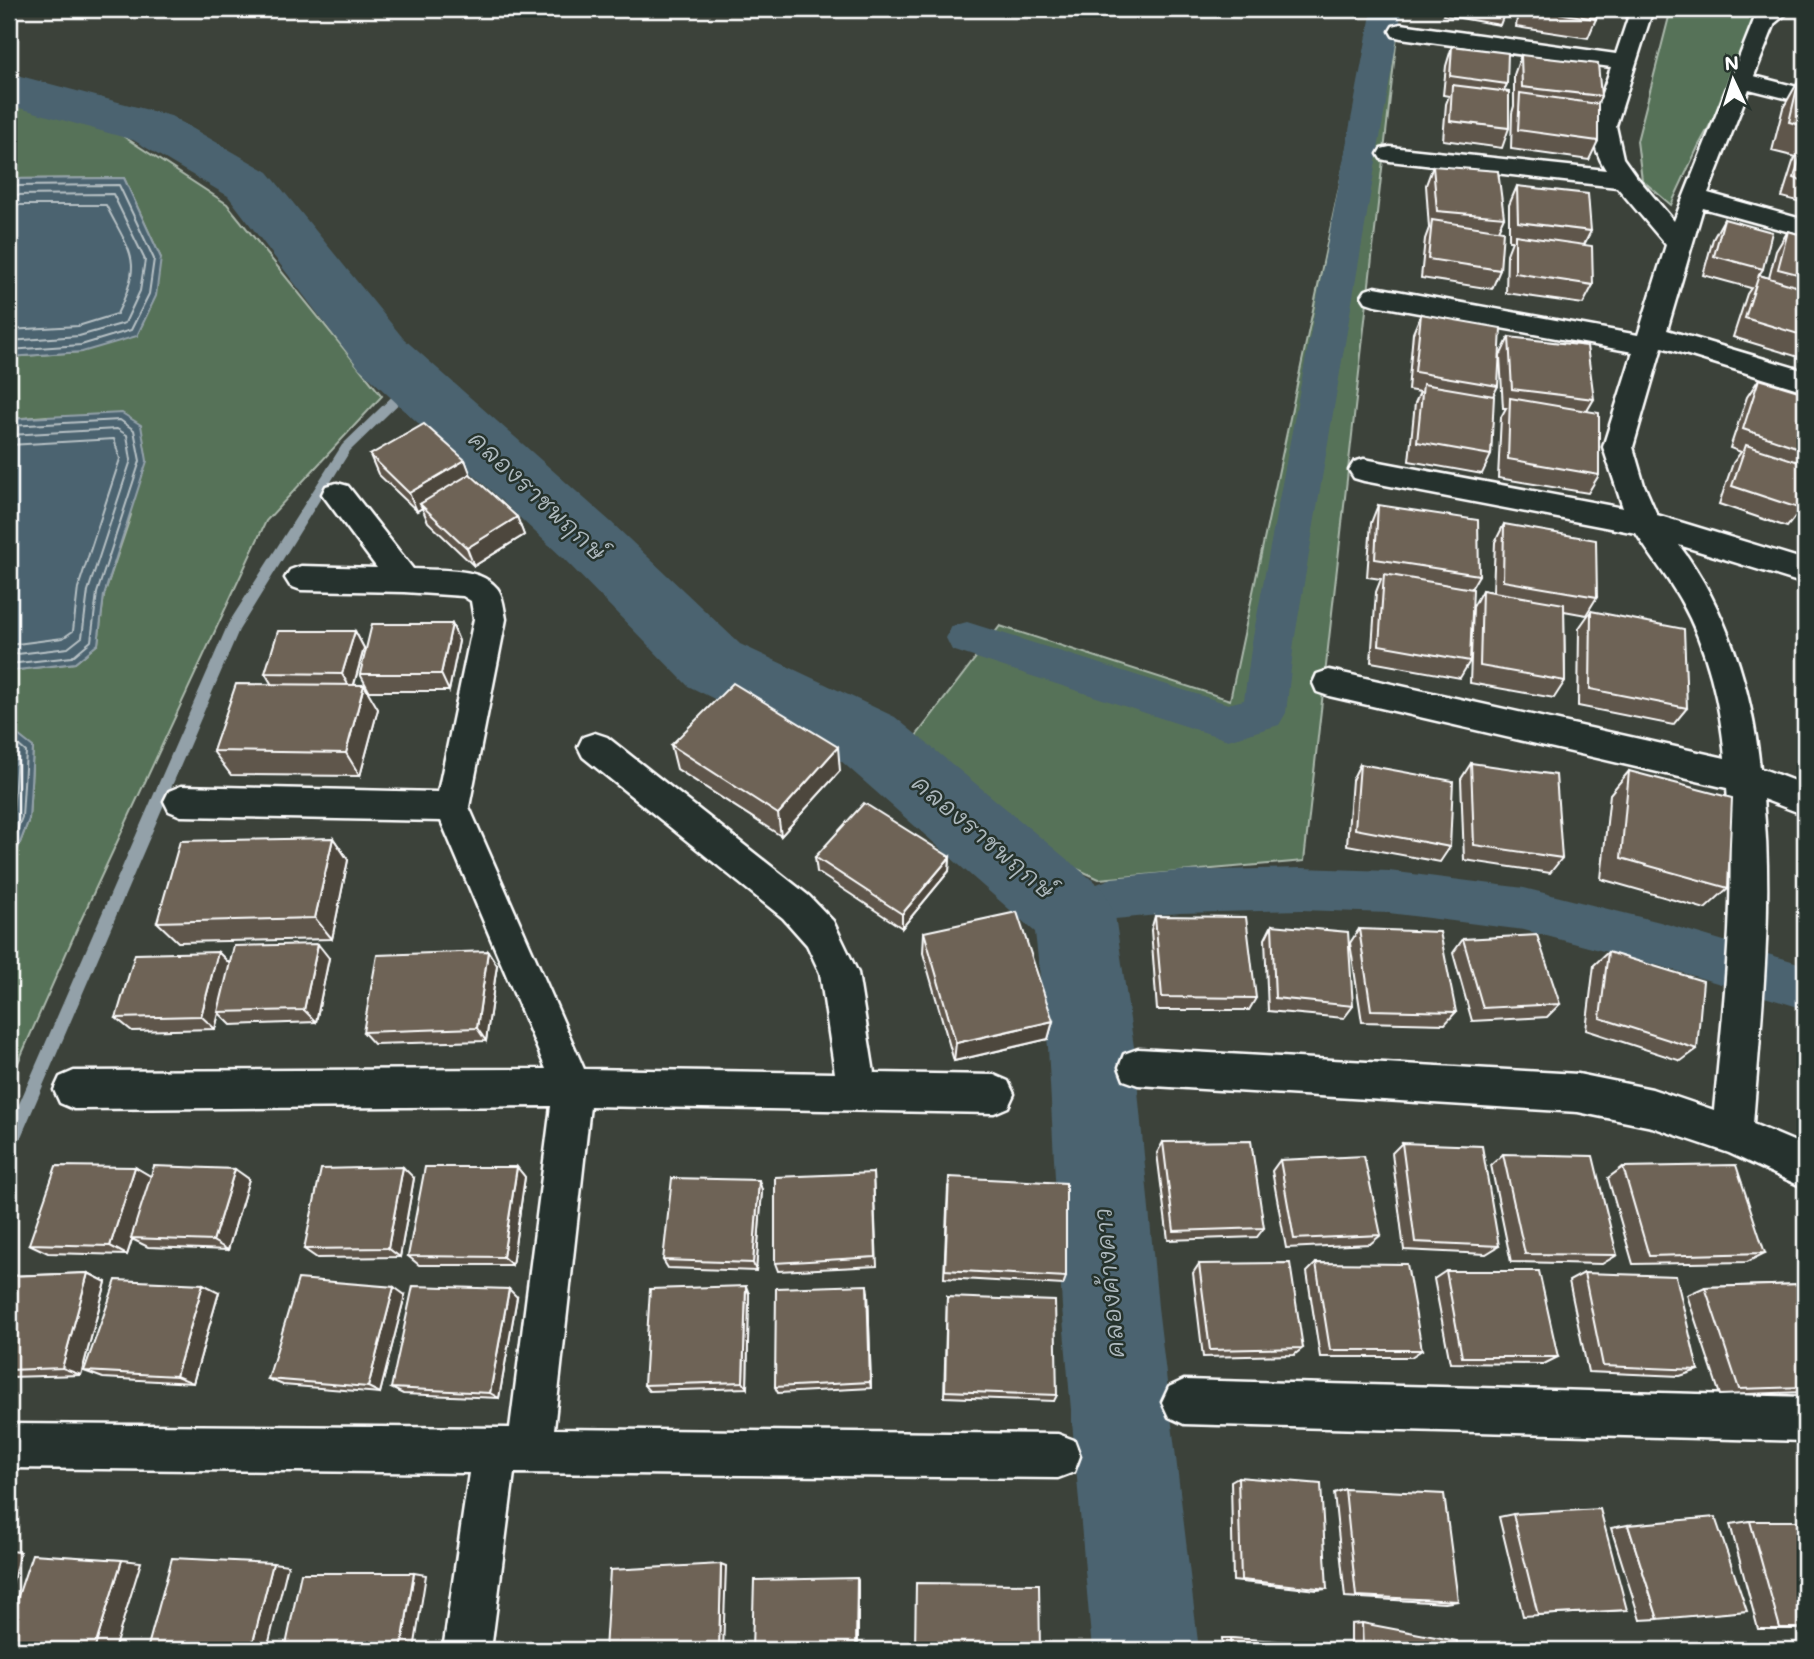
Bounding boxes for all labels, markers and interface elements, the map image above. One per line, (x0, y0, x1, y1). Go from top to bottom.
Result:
north arrow (1699, 46, 1769, 116)
text: N (1724, 50, 1740, 76)
water label: คลองราชพฤกษ์ (462, 423, 615, 569)
water label: คลองราชพฤกษ์ (905, 767, 1064, 907)
water label: คลองค้างคาว (1087, 1207, 1131, 1359)

